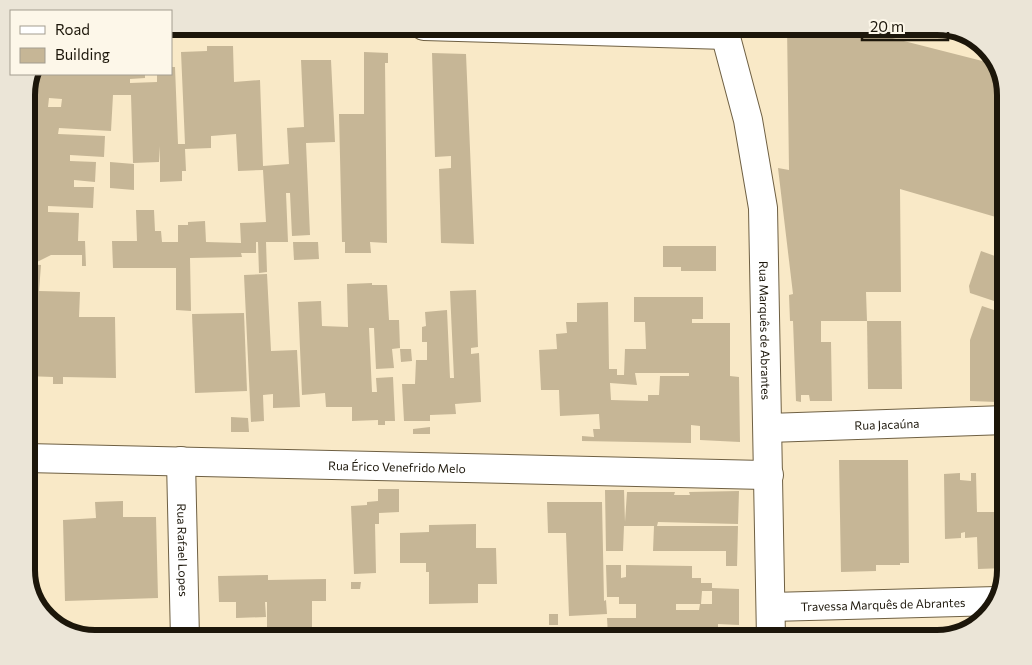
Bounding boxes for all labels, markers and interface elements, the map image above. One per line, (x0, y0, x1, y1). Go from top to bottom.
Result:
legend (10, 10, 172, 75)
scale bar (862, 10, 948, 42)
text: 20 m (870, 17, 904, 35)
text: Road (55, 20, 90, 38)
text: Building (55, 45, 110, 63)
street label: Rua Marquês de Abrantes (757, 261, 774, 400)
street label: Rua Jacaúna (854, 416, 920, 432)
street label: Rua Érico Venefrido Melo (328, 458, 466, 475)
street label: Rua Rafael Lopes (175, 503, 191, 597)
street label: Travessa Marquês de Abrantes (800, 595, 966, 613)

